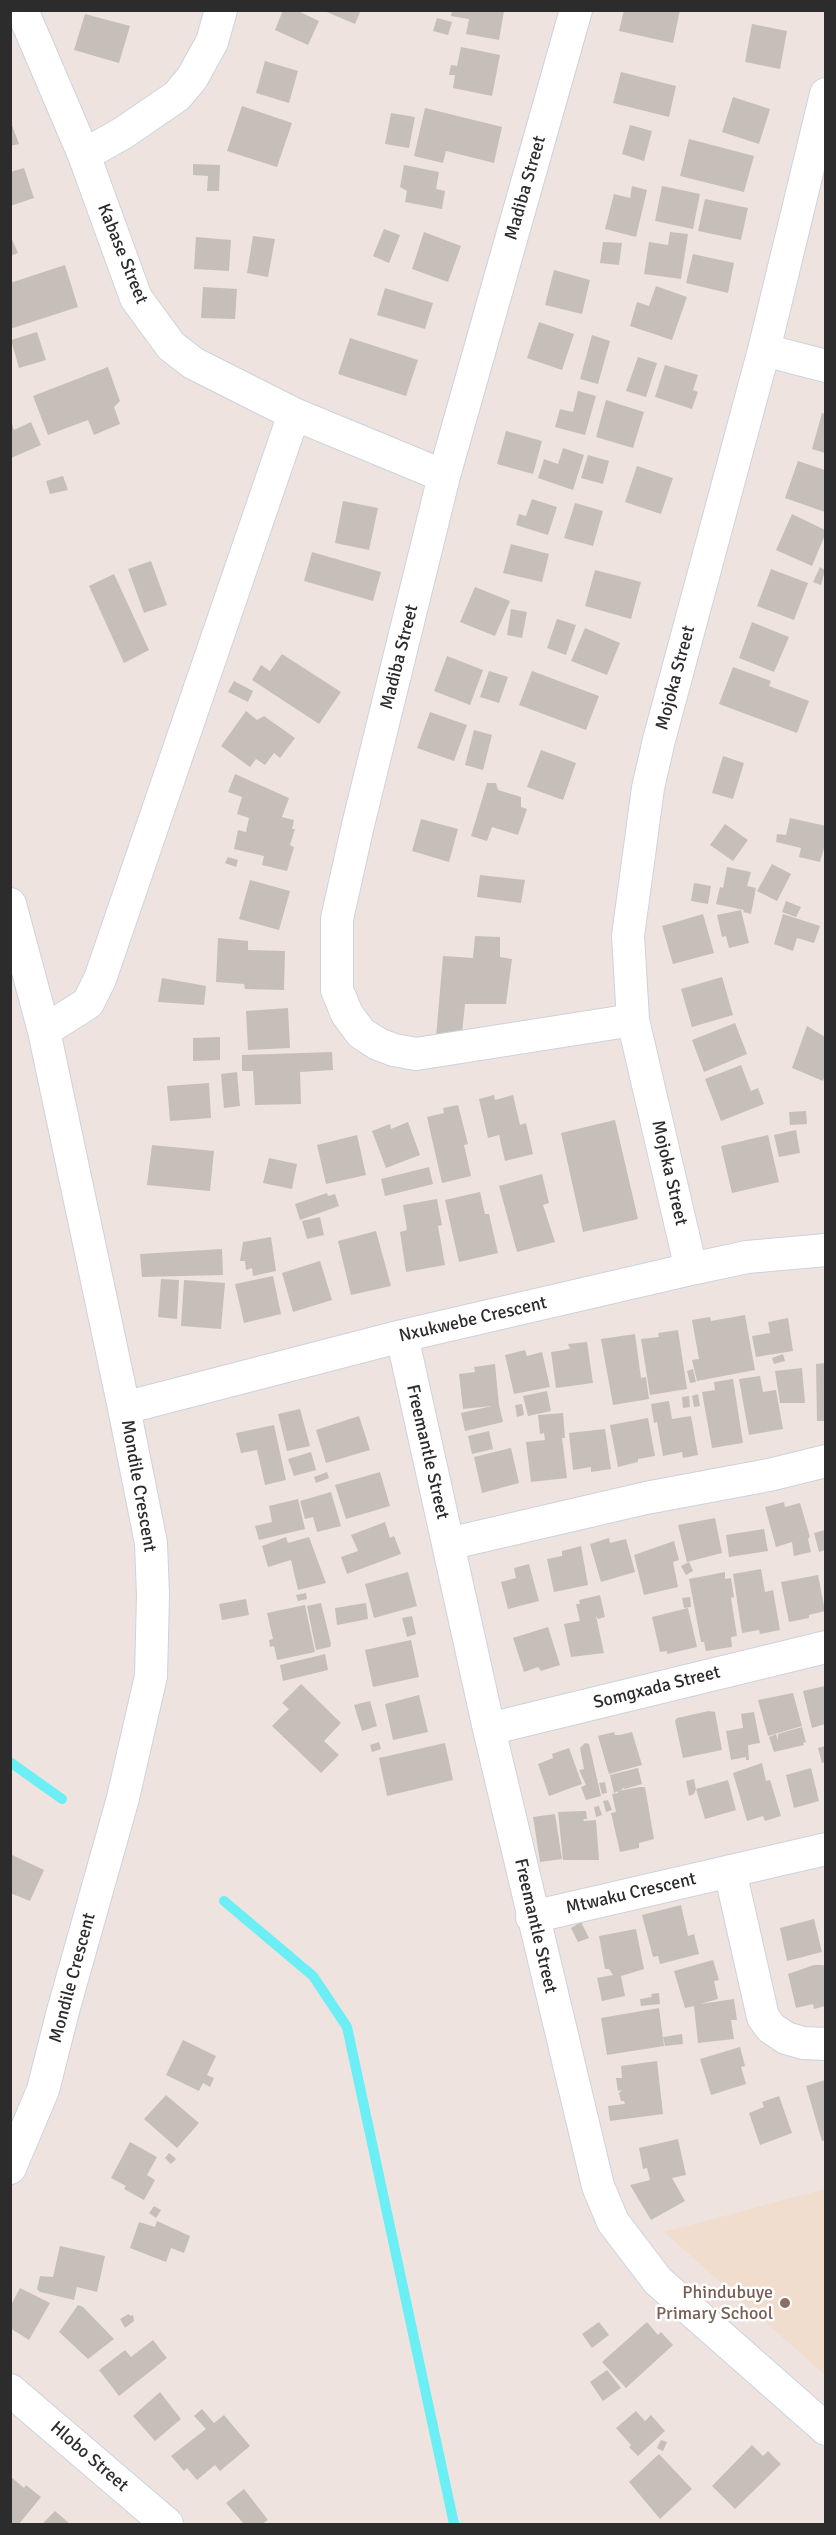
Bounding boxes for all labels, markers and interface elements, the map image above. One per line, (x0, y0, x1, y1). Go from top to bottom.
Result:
street label: Madiba Street (501, 133, 551, 243)
street label: Kabase Street (92, 201, 152, 307)
street label: Madiba Street (377, 602, 423, 712)
street label: Mojoka Street (652, 623, 700, 733)
street label: Mojoka Street (646, 1118, 692, 1228)
street label: Nxukwebe Crescent (397, 1292, 549, 1348)
street label: Freemantle Street (401, 1382, 453, 1522)
street label: Mondile Crescent (116, 1418, 160, 1554)
street label: Somgxada Street (591, 1662, 723, 1714)
street label: Freemantle Street (509, 1856, 561, 1996)
street label: Mtwaku Crescent (564, 1869, 698, 1919)
street label: Mondile Crescent (45, 1911, 101, 2045)
place label: Phindubuye Primary School (656, 2282, 773, 2324)
marker: Phindubuye Primary School (778, 2296, 792, 2310)
street label: Hlobo Street (46, 2417, 132, 2497)

